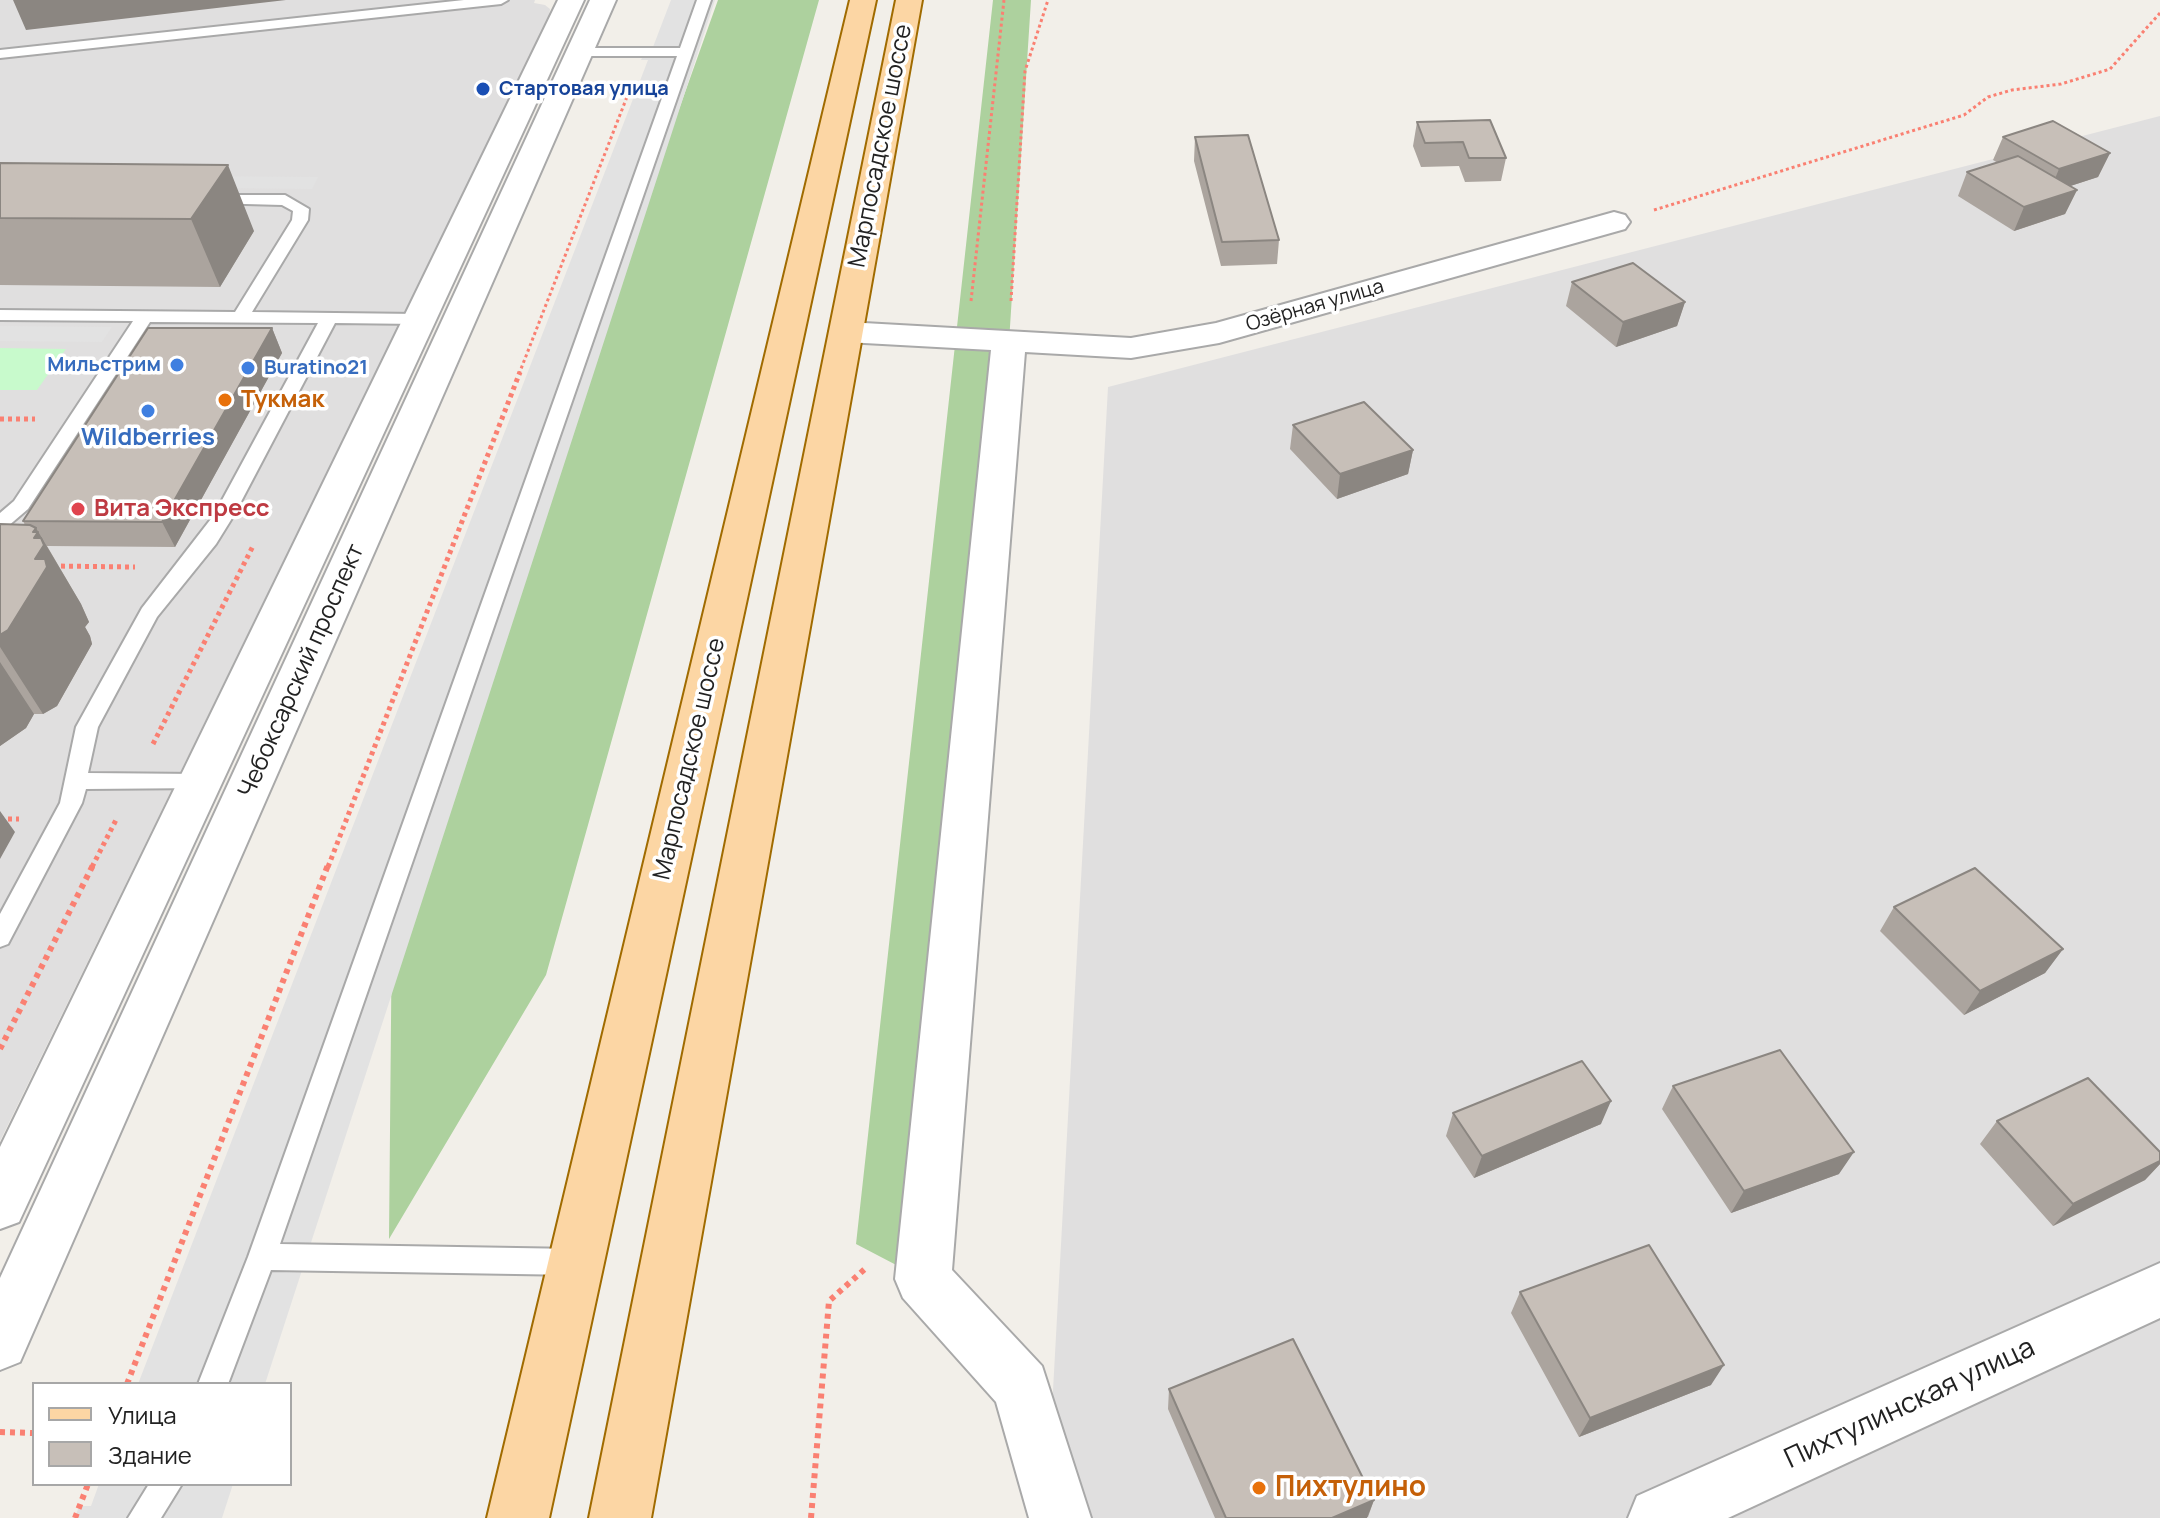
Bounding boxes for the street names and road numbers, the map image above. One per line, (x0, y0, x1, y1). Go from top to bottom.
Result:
street label: Марпосадское шоссе (843, 22, 919, 270)
street label: Озёрная улица (1243, 275, 1387, 337)
street label: Чебоксарский проспект (233, 540, 371, 802)
street label: Марпосадское шоссе (648, 635, 732, 883)
street label: Пихтулинская улица (1780, 1331, 2040, 1477)

